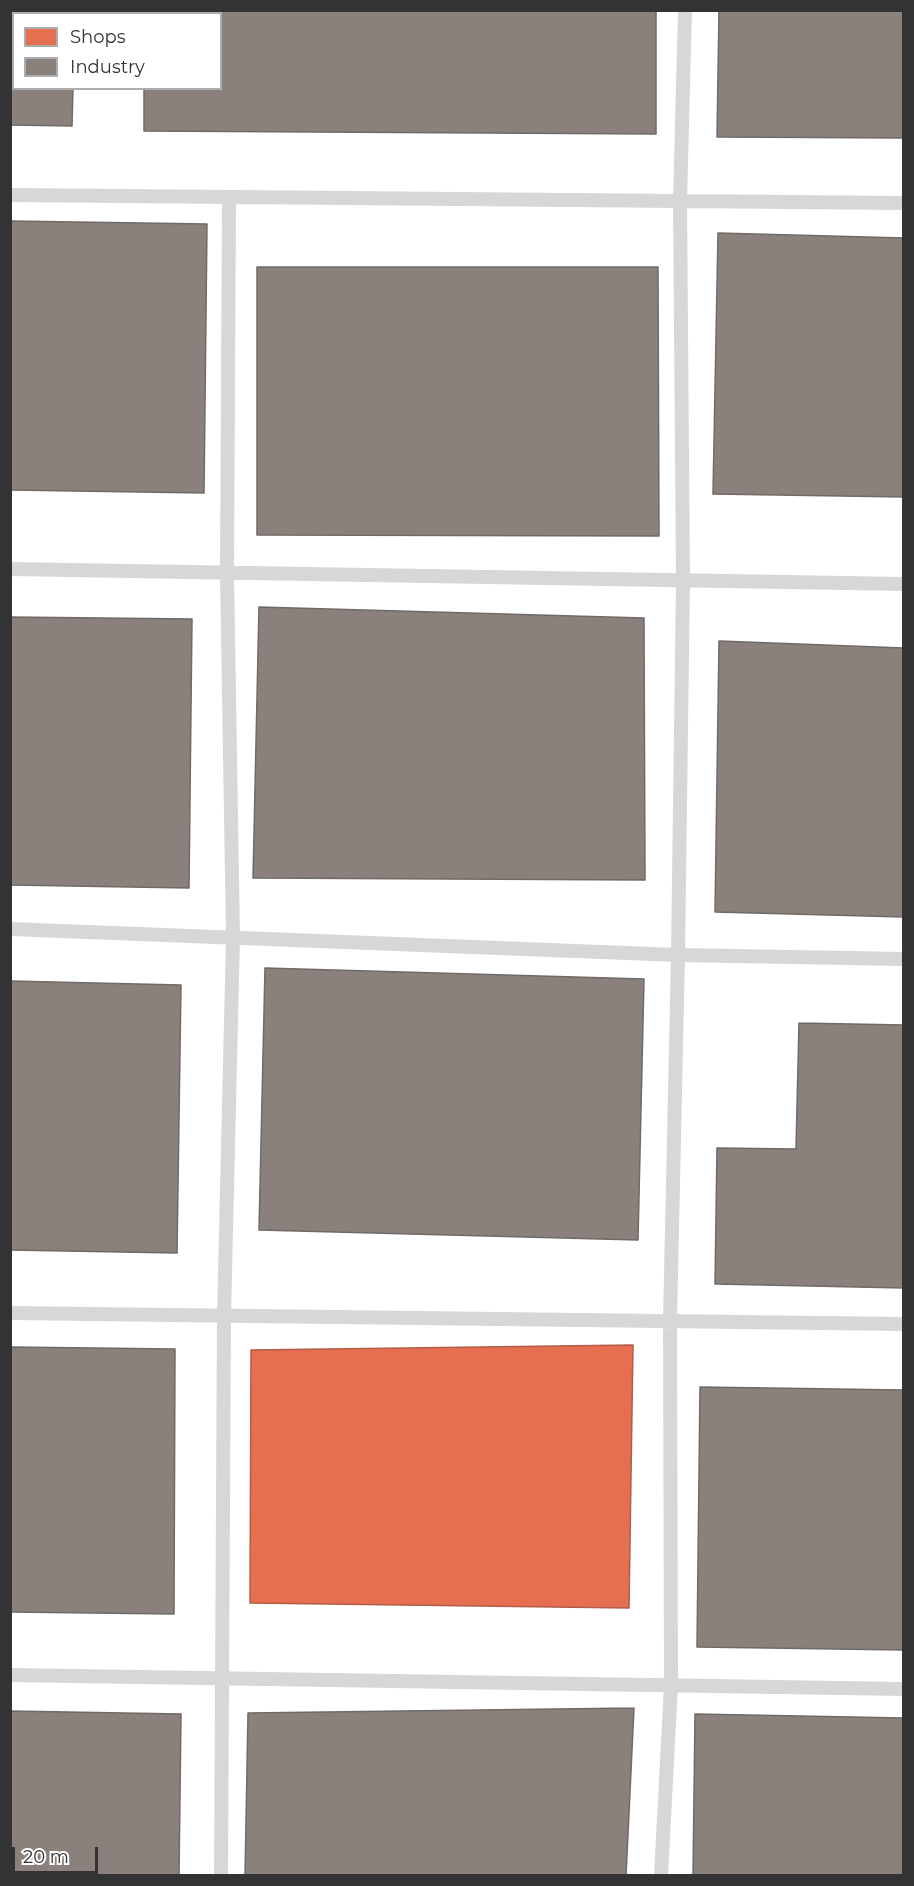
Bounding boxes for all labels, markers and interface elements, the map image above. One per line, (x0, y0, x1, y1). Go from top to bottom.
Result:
legend (12, 12, 222, 90)
text: Shops (70, 26, 126, 48)
text: Industry (70, 56, 145, 78)
scale bar (15, 1835, 100, 1873)
text: 20 m (23, 1846, 69, 1868)

